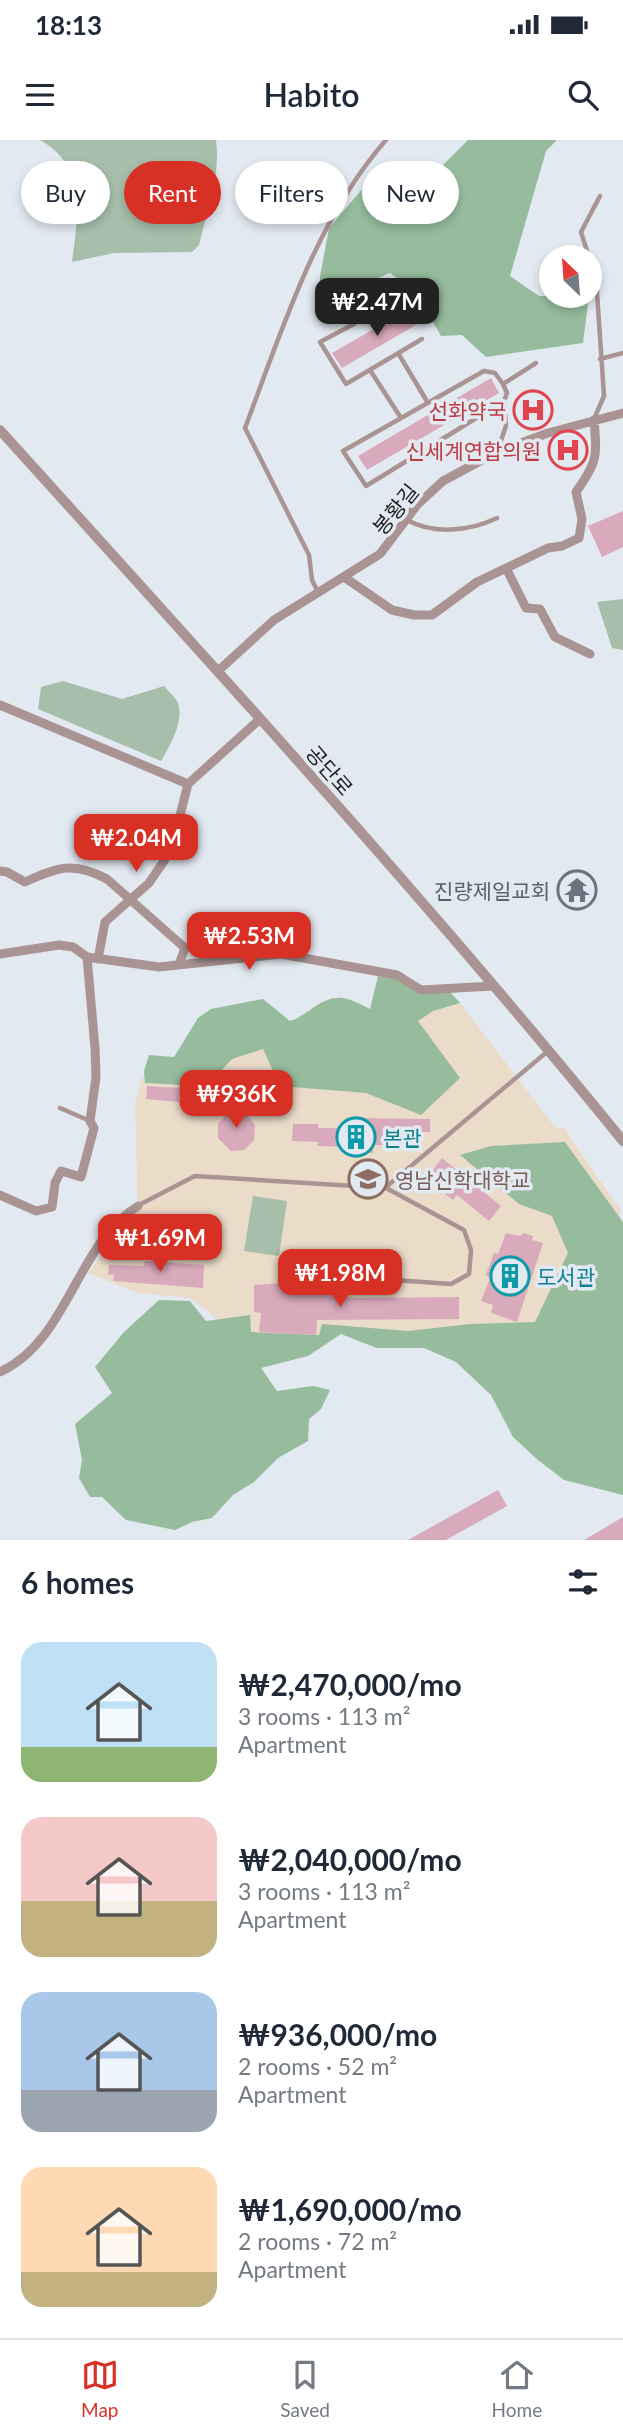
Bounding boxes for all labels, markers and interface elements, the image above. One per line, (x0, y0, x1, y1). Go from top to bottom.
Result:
text: 18:13 (35, 9, 102, 41)
text: Habito (263, 75, 360, 114)
icon: menu (21, 76, 59, 114)
icon: search (564, 76, 602, 114)
chip: Buy (21, 161, 110, 224)
chip: Rent (124, 161, 221, 224)
chip: Filters (235, 161, 348, 224)
chip: New (362, 161, 459, 224)
north arrow (539, 245, 602, 308)
map controls (539, 245, 602, 308)
pin: ₩2.47M (320, 278, 434, 338)
text: ₩2.47M (331, 287, 423, 315)
hospital icon: 선화약국 (512, 389, 554, 431)
place label: 선화약국 (429, 398, 506, 423)
hospital icon: 신세계연합의원 (547, 429, 589, 471)
place label: 신세계연합의원 (406, 438, 541, 463)
street label: 봉황길 (367, 479, 423, 539)
street label: 공단로 (302, 740, 358, 800)
pin: ₩2.04M (79, 814, 193, 874)
text: ₩2.04M (90, 823, 182, 851)
temple icon: 진량제일교회 (556, 869, 598, 911)
place label: 진량제일교회 (434, 878, 550, 903)
pin: ₩2.53M (192, 912, 306, 972)
text: ₩2.53M (203, 921, 295, 949)
pin: ₩936K (187, 1070, 285, 1130)
text: ₩936K (196, 1079, 276, 1107)
building icon: 본관 (335, 1116, 377, 1158)
place label: 본관 (383, 1125, 422, 1150)
school or university icon: 영남신학대학교 (347, 1158, 389, 1200)
place label: 영남신학대학교 (395, 1167, 530, 1192)
pin: ₩1.69M (103, 1214, 217, 1274)
text: ₩1.69M (114, 1223, 206, 1251)
pin: ₩1.98M (283, 1250, 397, 1309)
building icon: 도서관 (489, 1255, 531, 1297)
text: ₩1.98M (294, 1258, 386, 1286)
place label: 도서관 (537, 1264, 595, 1289)
icon: filters (564, 1563, 602, 1601)
text: 6 homes (21, 1564, 134, 1600)
text: ₩2,470,000/mo (238, 1666, 462, 1702)
icon: home (77, 1670, 161, 1754)
text: 3 rooms · 113 m² (238, 1702, 410, 1730)
text: Apartment (238, 1730, 346, 1758)
text: ₩2,040,000/mo (238, 1841, 462, 1877)
icon: home (77, 1845, 161, 1929)
text: 3 rooms · 113 m² (238, 1877, 410, 1905)
text: Apartment (238, 1905, 346, 1933)
text: ₩936,000/mo (238, 2016, 437, 2052)
icon: home (77, 2020, 161, 2104)
text: 2 rooms · 52 m² (238, 2052, 397, 2080)
text: Apartment (238, 2080, 346, 2108)
text: ₩1,690,000/mo (238, 2191, 462, 2227)
icon: home (77, 2195, 161, 2279)
text: 2 rooms · 72 m² (238, 2227, 397, 2255)
text: Apartment (238, 2255, 346, 2283)
tab: Map (81, 2356, 119, 2421)
tab: Saved (280, 2356, 330, 2421)
tab: Home (492, 2356, 542, 2421)

